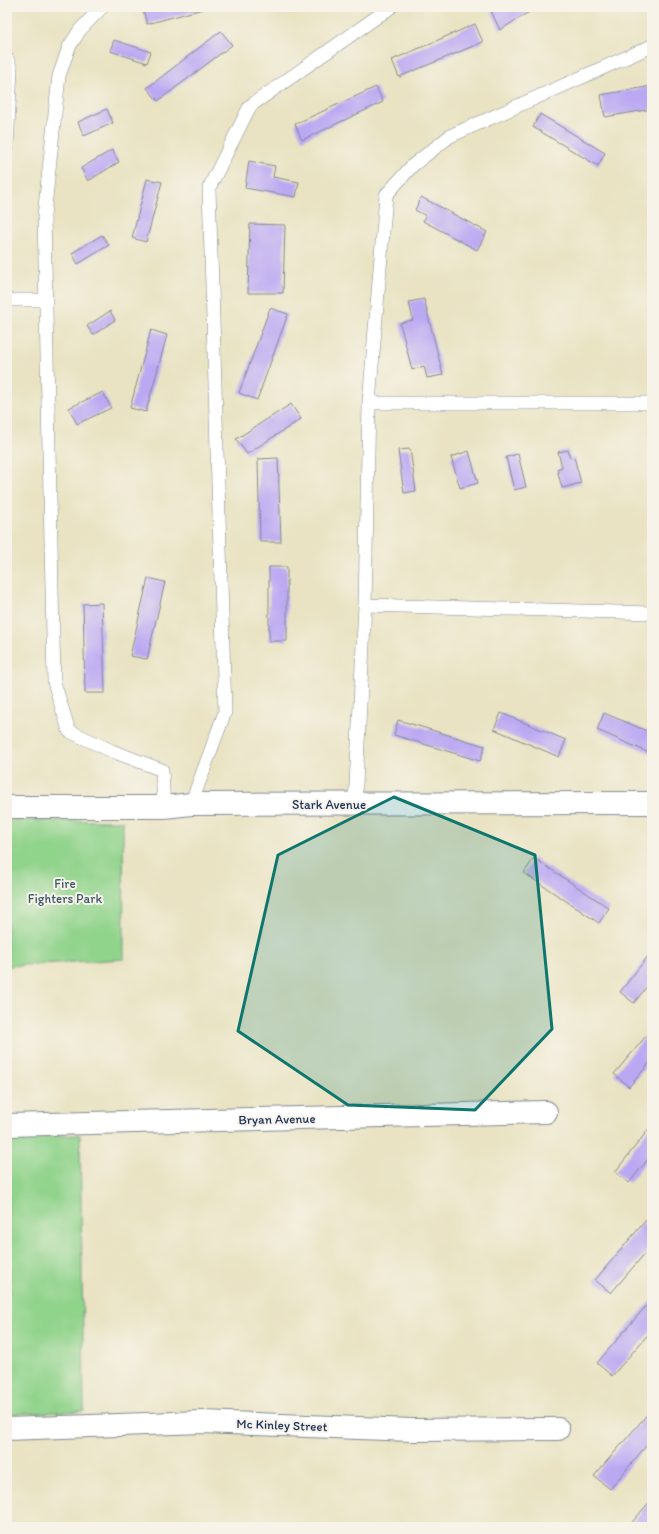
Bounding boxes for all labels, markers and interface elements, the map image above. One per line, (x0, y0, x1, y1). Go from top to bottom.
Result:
street label: Stark Avenue (292, 797, 366, 812)
park label: Fire Fighters Park (28, 876, 102, 906)
street label: Bryan Avenue (238, 1111, 316, 1127)
street label: Mc Kinley Street (236, 1416, 328, 1434)

